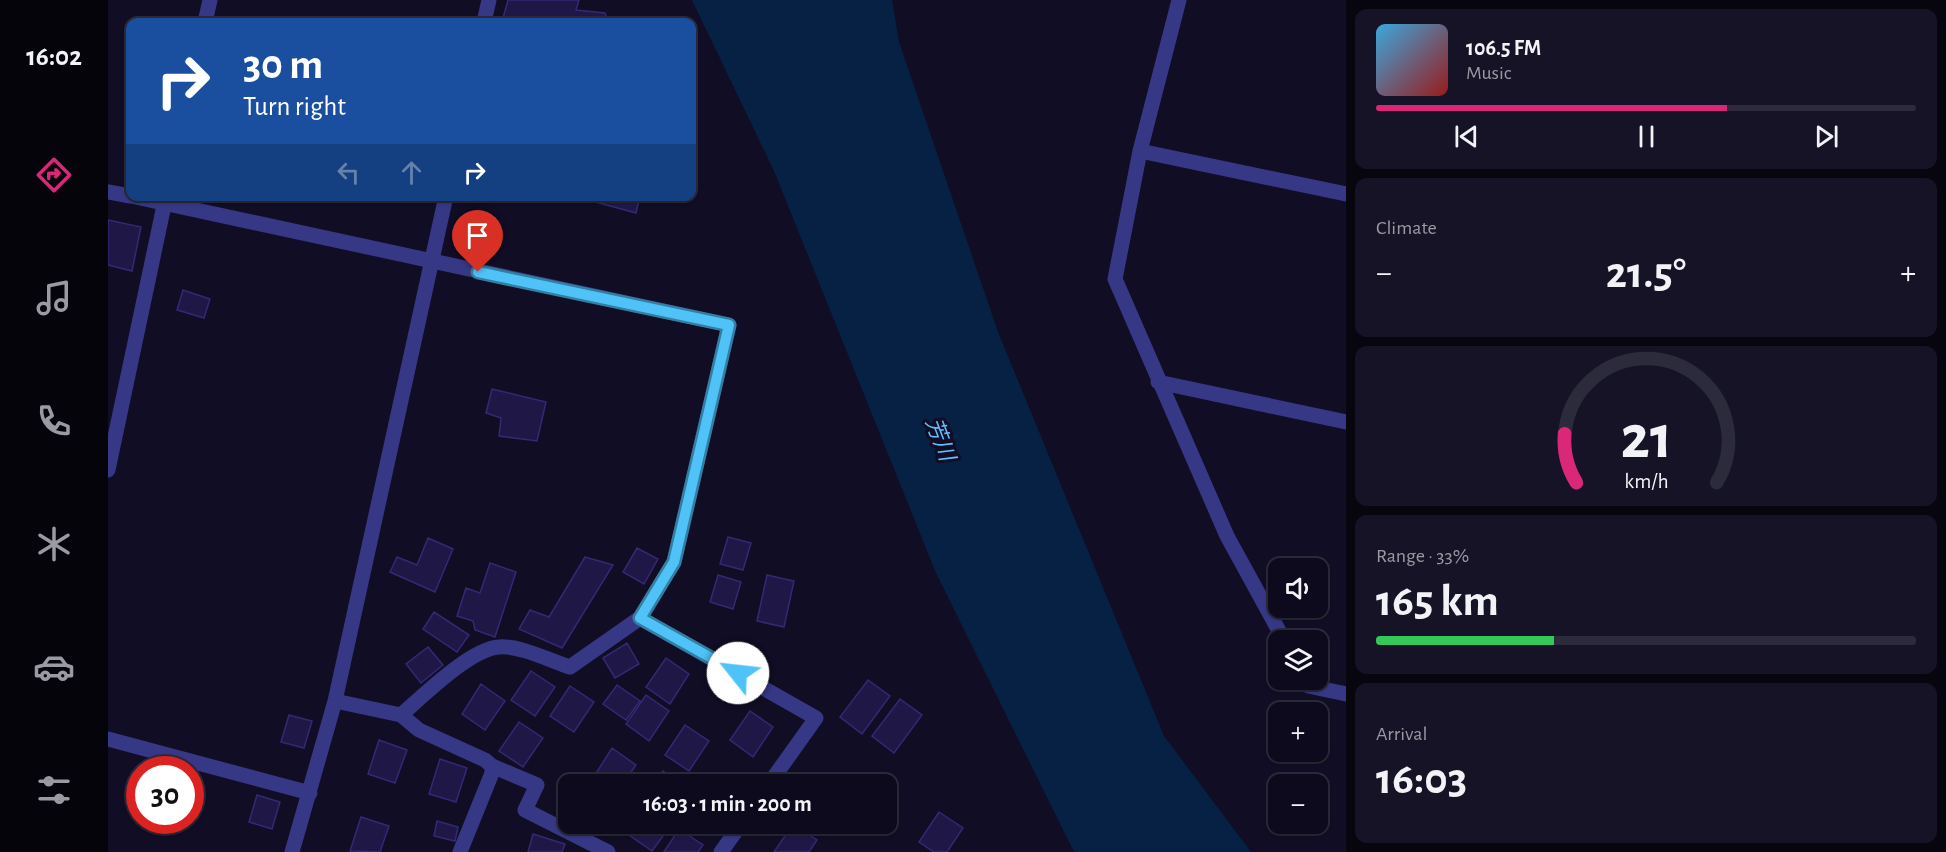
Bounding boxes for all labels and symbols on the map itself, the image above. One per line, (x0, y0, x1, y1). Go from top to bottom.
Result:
pin (452, 210, 503, 272)
water label: 芳川 (922, 415, 960, 466)
position arrow (706, 641, 770, 705)
speed limit sign: 30 (126, 756, 204, 834)

